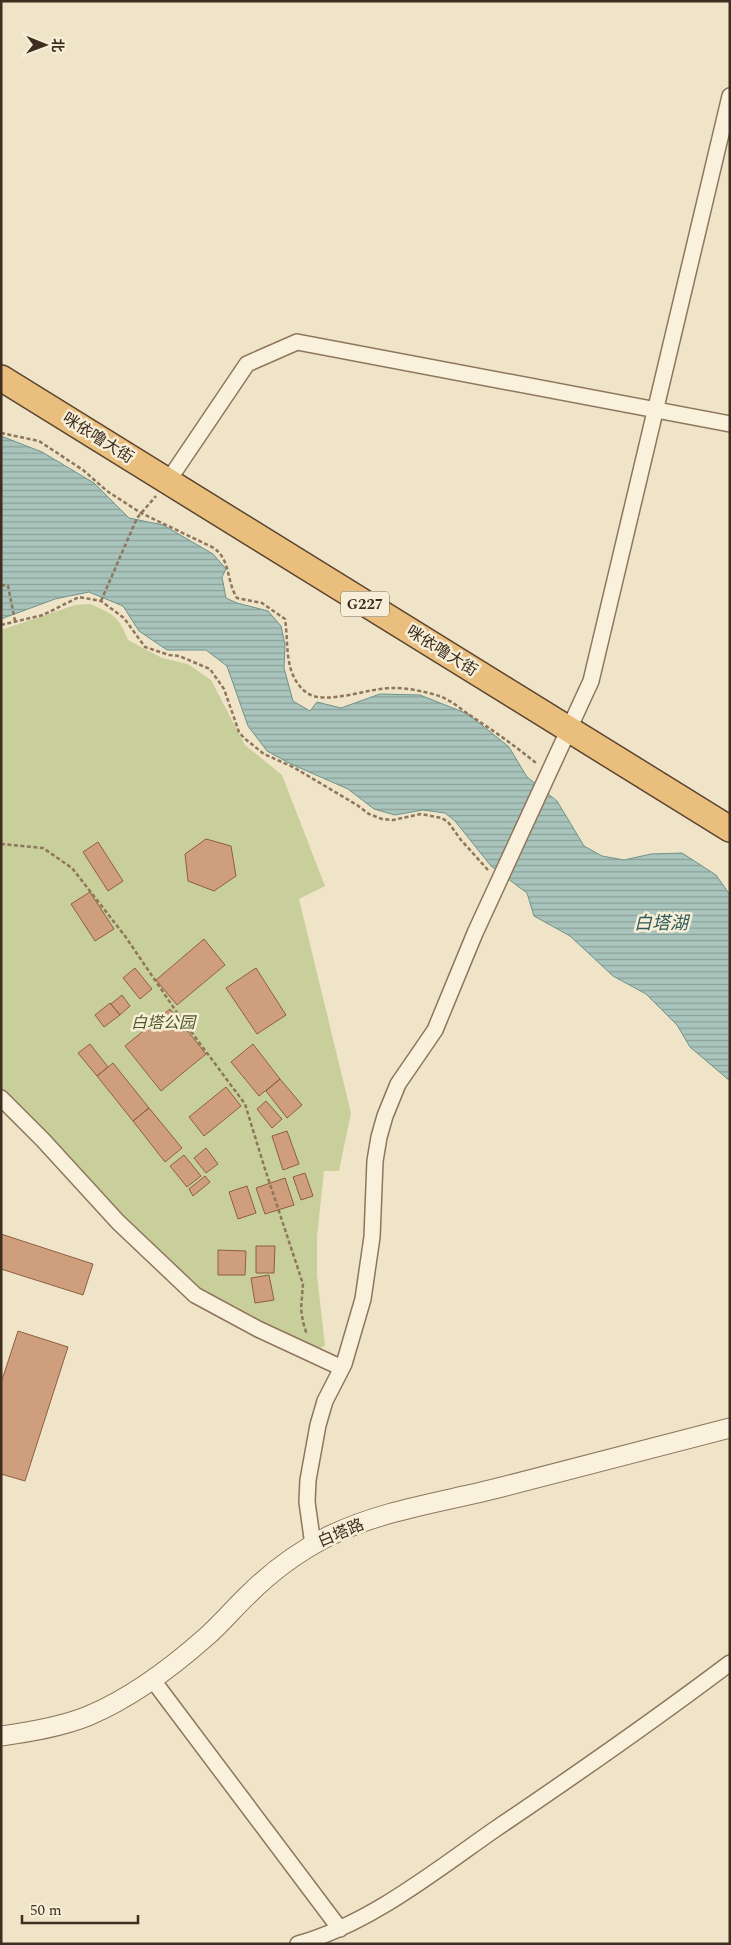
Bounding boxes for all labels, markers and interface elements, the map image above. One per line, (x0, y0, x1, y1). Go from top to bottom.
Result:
north arrow (20, 20, 70, 70)
text: 北 (47, 38, 68, 52)
street label: 咪依噜大街 (58, 407, 138, 469)
road number: G227 (341, 592, 389, 616)
street label: 咪依噜大街 (402, 620, 482, 682)
water label: 白塔湖 (634, 910, 691, 937)
park label: 白塔公园 (131, 1011, 197, 1035)
street label: 白塔路 (314, 1513, 368, 1553)
scale bar (22, 1892, 139, 1924)
text: 50 m (30, 1899, 62, 1922)

